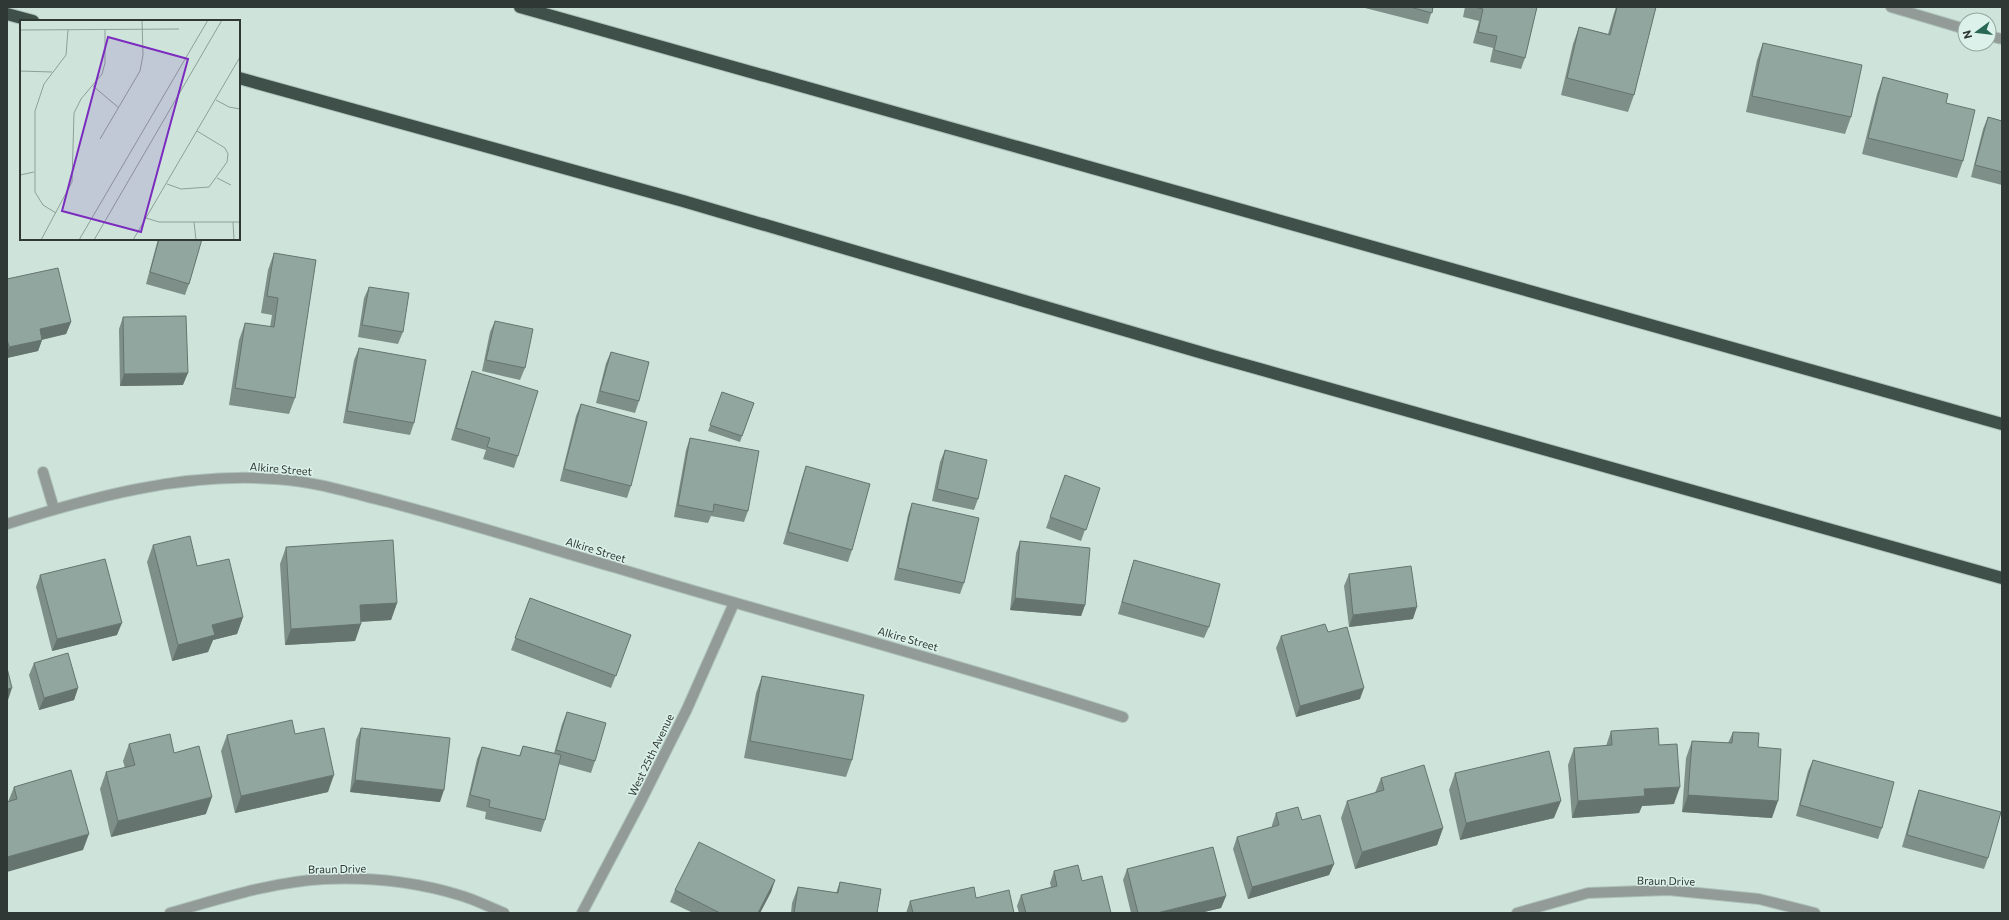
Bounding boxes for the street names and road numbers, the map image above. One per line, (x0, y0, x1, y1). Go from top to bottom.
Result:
street label: Alkire Street (249, 459, 313, 478)
street label: Alkire Street (564, 534, 628, 565)
street label: Alkire Street (876, 624, 940, 653)
street label: West 25th Avenue (625, 711, 676, 798)
street label: Braun Drive (308, 861, 366, 876)
street label: Braun Drive (1637, 873, 1695, 888)

